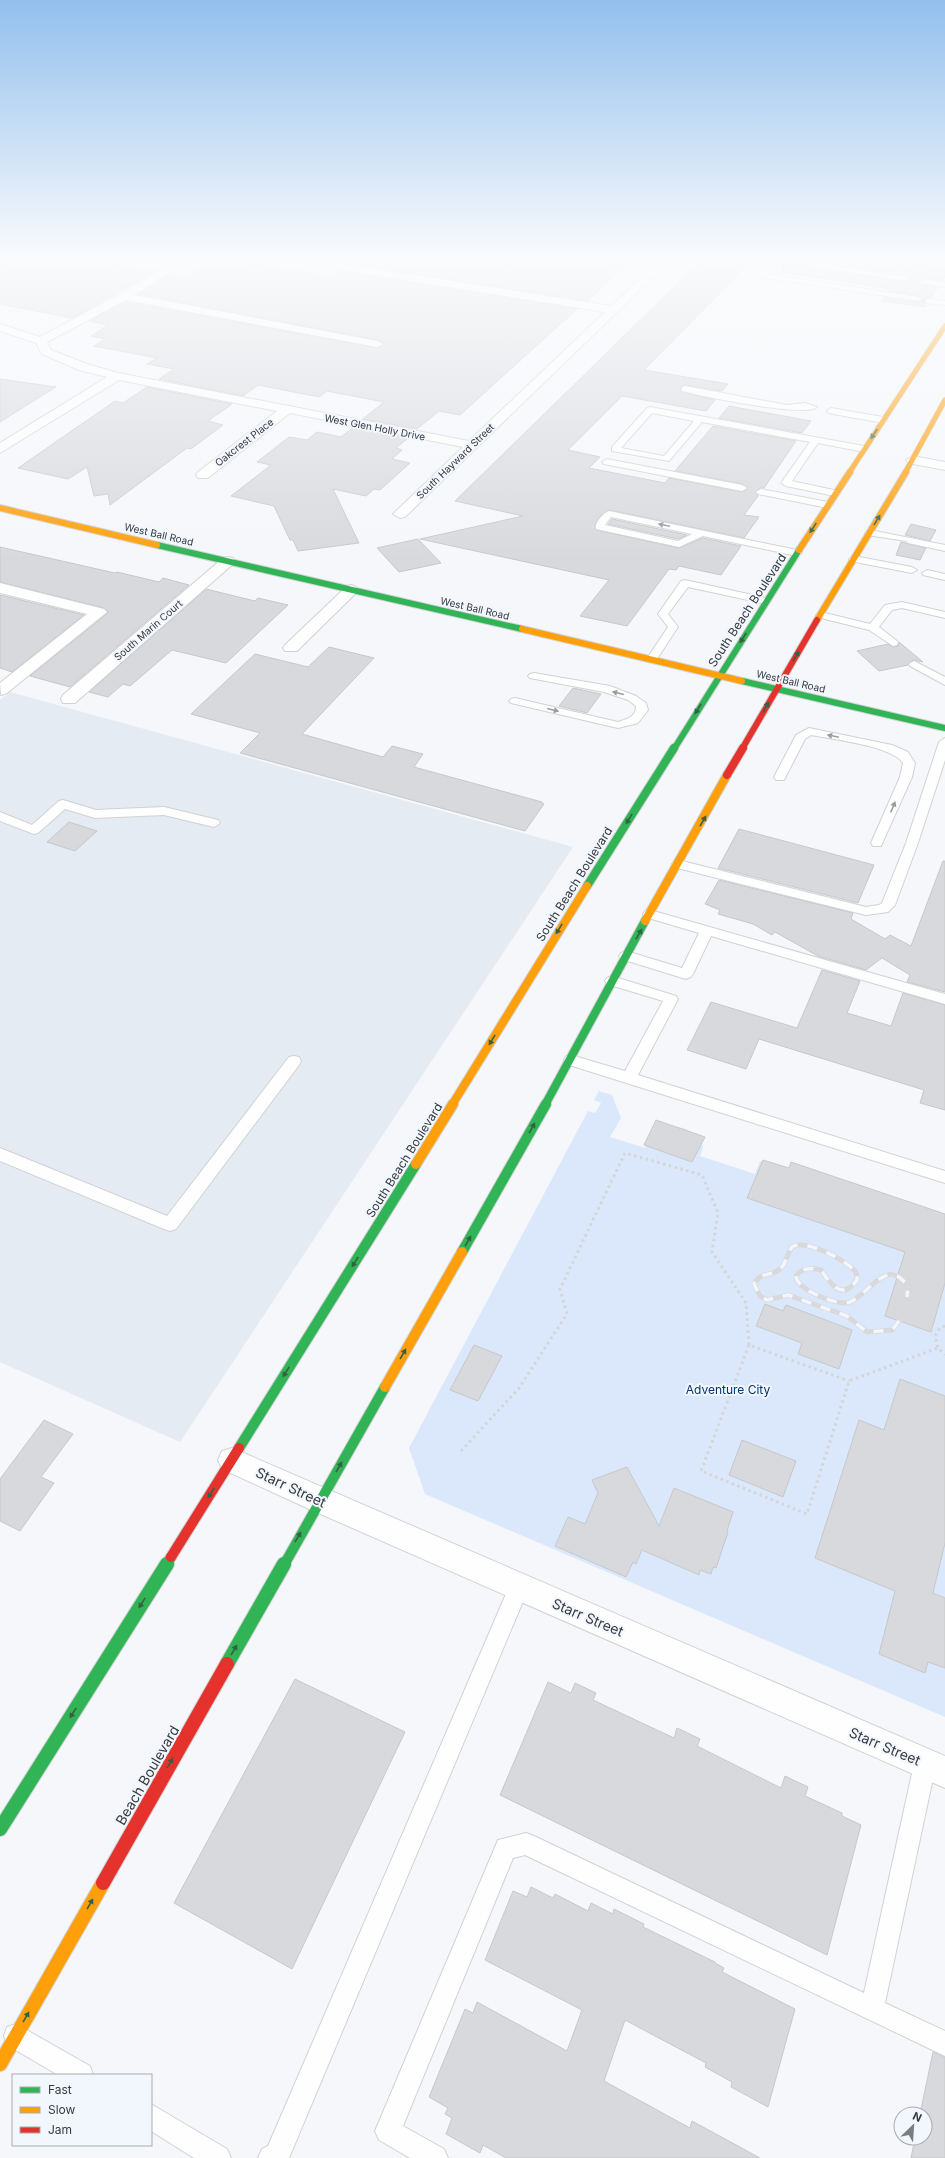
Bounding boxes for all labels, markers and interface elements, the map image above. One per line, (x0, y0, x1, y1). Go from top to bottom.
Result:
street label: West Glen Holly Drive (324, 411, 427, 443)
street label: Oakcrest Place (212, 415, 276, 469)
street label: South Hayward Street (414, 420, 497, 501)
one-way arrow (870, 429, 878, 439)
one-way arrow (874, 514, 881, 526)
street label: West Ball Road (123, 520, 195, 548)
one-way arrow (658, 522, 671, 528)
one-way arrow (809, 523, 817, 533)
street label: South Beach Boulevard (705, 550, 789, 670)
street label: West Ball Road (439, 594, 511, 622)
street label: South Marin Court (111, 597, 185, 663)
one-way arrow (739, 633, 747, 643)
one-way arrow (793, 650, 800, 662)
street label: West Ball Road (755, 667, 827, 695)
one-way arrow (612, 690, 624, 696)
one-way arrow (762, 701, 769, 713)
one-way arrow (694, 703, 702, 714)
one-way arrow (547, 707, 559, 713)
one-way arrow (827, 733, 839, 739)
one-way arrow (889, 801, 896, 813)
one-way arrow (625, 813, 632, 824)
one-way arrow (699, 815, 706, 827)
street label: South Beach Boulevard (533, 824, 615, 944)
one-way arrow (556, 923, 563, 935)
one-way arrow (635, 928, 642, 940)
one-way arrow (488, 1034, 495, 1046)
street label: South Beach Boulevard (363, 1100, 445, 1220)
one-way arrow (529, 1122, 536, 1134)
one-way arrow (464, 1235, 471, 1247)
one-way arrow (351, 1257, 359, 1267)
one-way arrow (400, 1348, 407, 1360)
one-way arrow (283, 1366, 290, 1378)
park label: Adventure City (686, 1382, 771, 1397)
one-way arrow (335, 1461, 342, 1473)
street label: Starr Street (253, 1463, 329, 1511)
one-way arrow (207, 1488, 215, 1498)
one-way arrow (295, 1532, 302, 1543)
street label: Starr Street (550, 1594, 627, 1640)
one-way arrow (138, 1598, 146, 1608)
one-way arrow (231, 1645, 238, 1656)
one-way arrow (69, 1708, 77, 1718)
street label: Beach Boulevard (112, 1722, 182, 1828)
street label: Starr Street (847, 1723, 924, 1769)
one-way arrow (166, 1758, 173, 1769)
one-way arrow (87, 1898, 94, 1910)
one-way arrow (23, 2012, 30, 2023)
legend (12, 2074, 152, 2146)
text: Fast (48, 2082, 72, 2097)
text: Slow (48, 2102, 76, 2117)
north arrow (893, 2106, 933, 2146)
text: N (910, 2109, 924, 2125)
text: Jam (48, 2122, 72, 2137)

